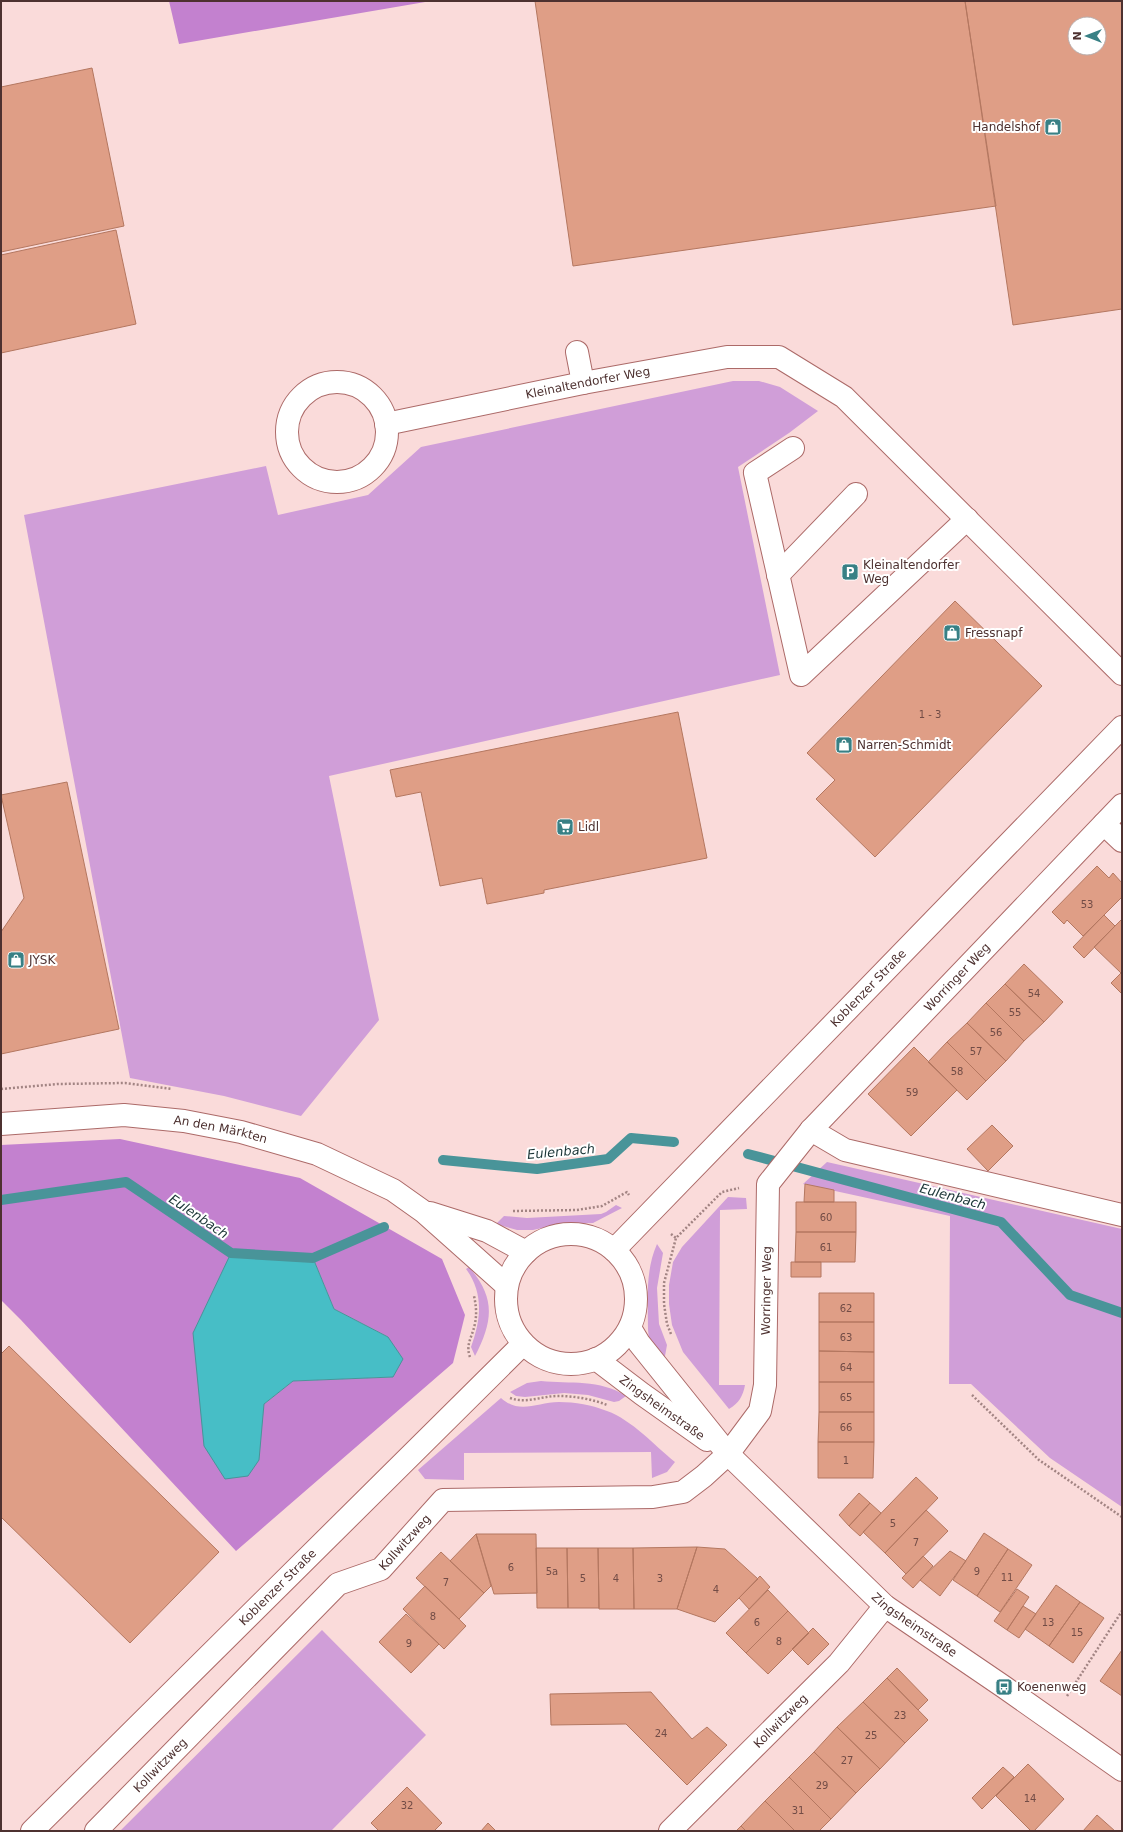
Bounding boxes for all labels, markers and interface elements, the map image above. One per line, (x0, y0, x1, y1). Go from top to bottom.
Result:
north arrow (1067, 16, 1107, 56)
text: N (1071, 31, 1084, 41)
shop icon: Handelshof (1043, 117, 1063, 137)
place label: Handelshof (972, 120, 1041, 134)
street label: Kleinaltendorfer Weg (524, 364, 651, 402)
place label: Kleinaltendorfer Weg (863, 558, 959, 586)
parking icon: Kleinaltendorfer Weg (840, 562, 860, 582)
shop icon: Fressnapf (942, 623, 962, 643)
place label: Fressnapf (965, 626, 1023, 640)
house number: 1 - 3 (919, 709, 941, 720)
shop icon: Narren-Schmidt (834, 735, 854, 755)
place label: Narren-Schmidt (857, 738, 952, 752)
supermarket icon: Lidl (555, 817, 575, 837)
place label: Lidl (578, 820, 599, 834)
house number: 53 (1081, 899, 1093, 910)
street label: Worringer Weg (921, 940, 993, 1014)
street label: Koblenzer Straße (828, 946, 909, 1030)
shop icon: JYSK (6, 950, 26, 970)
place label: JYSK (28, 953, 56, 967)
house number: 54 (1028, 988, 1040, 999)
house number: 55 (1009, 1007, 1021, 1018)
house number: 56 (990, 1027, 1002, 1038)
house number: 57 (970, 1046, 982, 1057)
house number: 58 (951, 1066, 963, 1077)
house number: 59 (906, 1087, 918, 1098)
street label: An den Märkten (173, 1113, 269, 1146)
water label: Eulenbach (527, 1141, 596, 1162)
water label: Eulenbach (918, 1180, 988, 1213)
water label: Eulenbach (166, 1191, 231, 1242)
house number: 60 (820, 1212, 832, 1223)
house number: 61 (820, 1242, 832, 1253)
street label: Worringer Weg (759, 1246, 774, 1335)
house number: 62 (840, 1303, 852, 1314)
house number: 63 (840, 1332, 852, 1343)
house number: 64 (840, 1362, 852, 1373)
street label: Zingsheimstraße (617, 1372, 707, 1443)
house number: 65 (840, 1392, 852, 1403)
house number: 66 (840, 1422, 852, 1433)
house number: 1 (843, 1455, 849, 1466)
street label: Kollwitzweg (376, 1512, 434, 1573)
house number: 5 (890, 1518, 896, 1529)
house number: 7 (913, 1537, 919, 1548)
street label: Koblenzer Straße (236, 1546, 319, 1628)
house number: 6 (508, 1562, 514, 1573)
house number: 5a (546, 1566, 558, 1577)
house number: 9 (974, 1566, 980, 1577)
house number: 11 (1001, 1572, 1013, 1583)
house number: 5 (580, 1573, 586, 1584)
house number: 4 (613, 1573, 619, 1584)
house number: 3 (657, 1573, 663, 1584)
house number: 7 (443, 1577, 449, 1588)
house number: 4 (713, 1584, 719, 1595)
street label: Zingsheimstraße (869, 1590, 960, 1660)
house number: 8 (430, 1611, 436, 1622)
house number: 6 (754, 1617, 760, 1628)
house number: 13 (1042, 1617, 1054, 1628)
house number: 15 (1071, 1627, 1083, 1638)
house number: 8 (776, 1636, 782, 1647)
house number: 9 (406, 1638, 412, 1649)
bus stop icon: Koenenweg (994, 1677, 1014, 1697)
place label: Koenenweg (1017, 1680, 1086, 1694)
street label: Kollwitzweg (751, 1691, 811, 1751)
house number: 23 (894, 1710, 906, 1721)
house number: 24 (655, 1728, 667, 1739)
house number: 25 (865, 1730, 877, 1741)
street label: Kollwitzweg (131, 1735, 190, 1795)
house number: 27 (841, 1755, 853, 1766)
house number: 29 (816, 1780, 828, 1791)
house number: 14 (1024, 1793, 1036, 1804)
house number: 32 (401, 1800, 413, 1811)
house number: 31 (792, 1805, 804, 1816)

